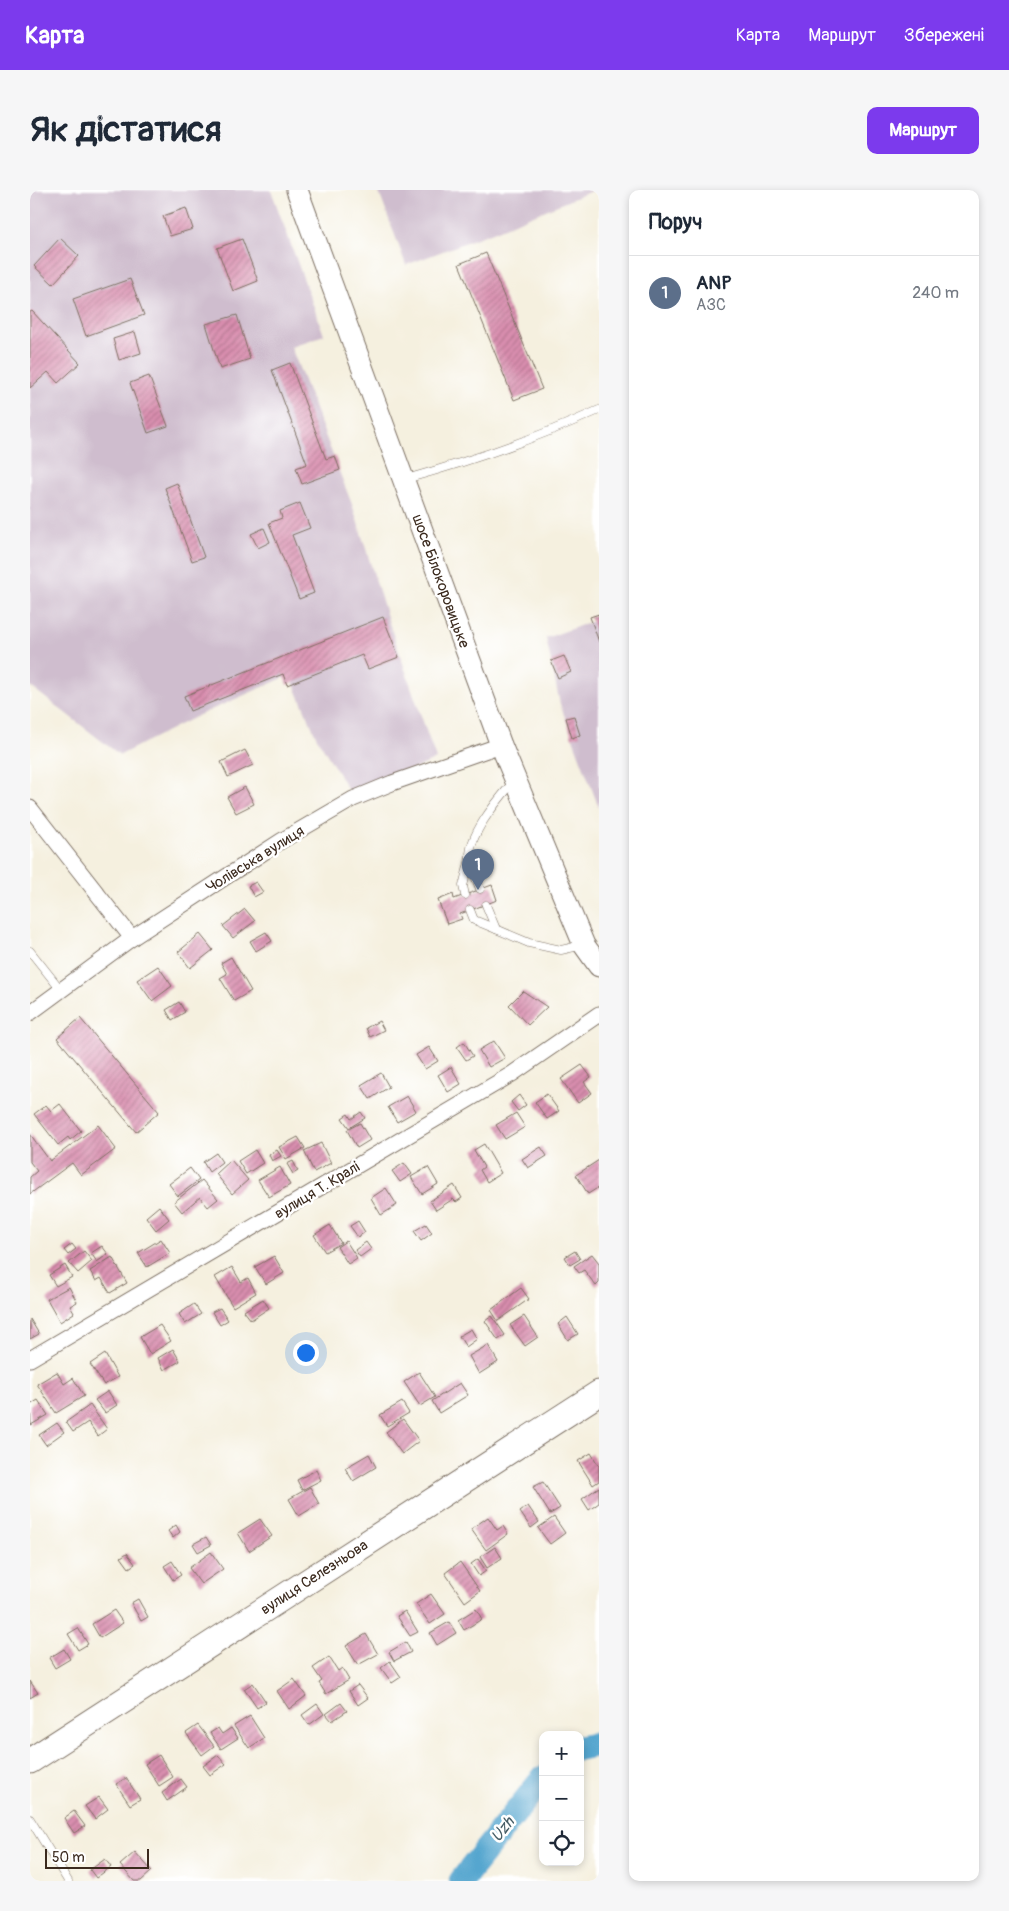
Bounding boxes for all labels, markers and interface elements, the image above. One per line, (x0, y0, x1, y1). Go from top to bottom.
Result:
text: Карта (25, 21, 84, 50)
text: Карта (736, 24, 780, 47)
text: Маршрут (808, 24, 876, 47)
text: Збережені (904, 24, 984, 47)
button: Маршрут (867, 107, 979, 154)
text: Як дістатися (30, 108, 221, 152)
text: Поруч (649, 209, 702, 236)
text: ANP (696, 271, 732, 295)
text: 1 (662, 283, 668, 303)
text: 240 m (912, 283, 959, 303)
text: АЗС (696, 295, 726, 315)
street label: шосе Білокоровицьке (407, 512, 474, 651)
street label: Чолівська вулиця (203, 822, 308, 897)
pin: 1 (462, 849, 494, 890)
street label: вулиця Т. Кралі (271, 1157, 364, 1223)
your location (293, 1340, 319, 1366)
street label: вулиця Селезньова (257, 1536, 371, 1619)
map controls (539, 1731, 584, 1866)
button: + (539, 1731, 584, 1776)
button: − (539, 1776, 584, 1821)
water label: Uzh (487, 1812, 520, 1846)
button: locate (539, 1821, 584, 1866)
scale bar (45, 1846, 149, 1869)
text: 50 m (52, 1849, 85, 1866)

